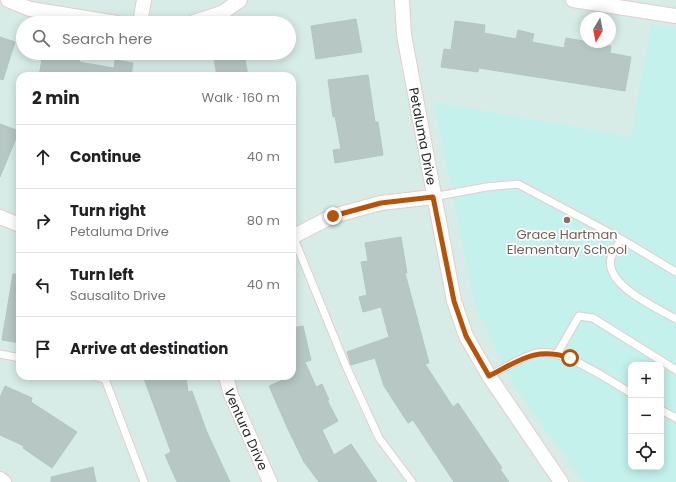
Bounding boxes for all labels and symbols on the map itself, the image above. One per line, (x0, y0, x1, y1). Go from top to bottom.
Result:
north arrow (580, 12, 616, 48)
street label: Petaluma Drive (405, 86, 441, 187)
route end (324, 207, 342, 225)
marker: Grace Hartman Elementary School (562, 215, 572, 225)
place label: Grace Hartman Elementary School (507, 225, 627, 259)
route start (561, 349, 579, 367)
street label: Ventura Drive (220, 386, 273, 473)

